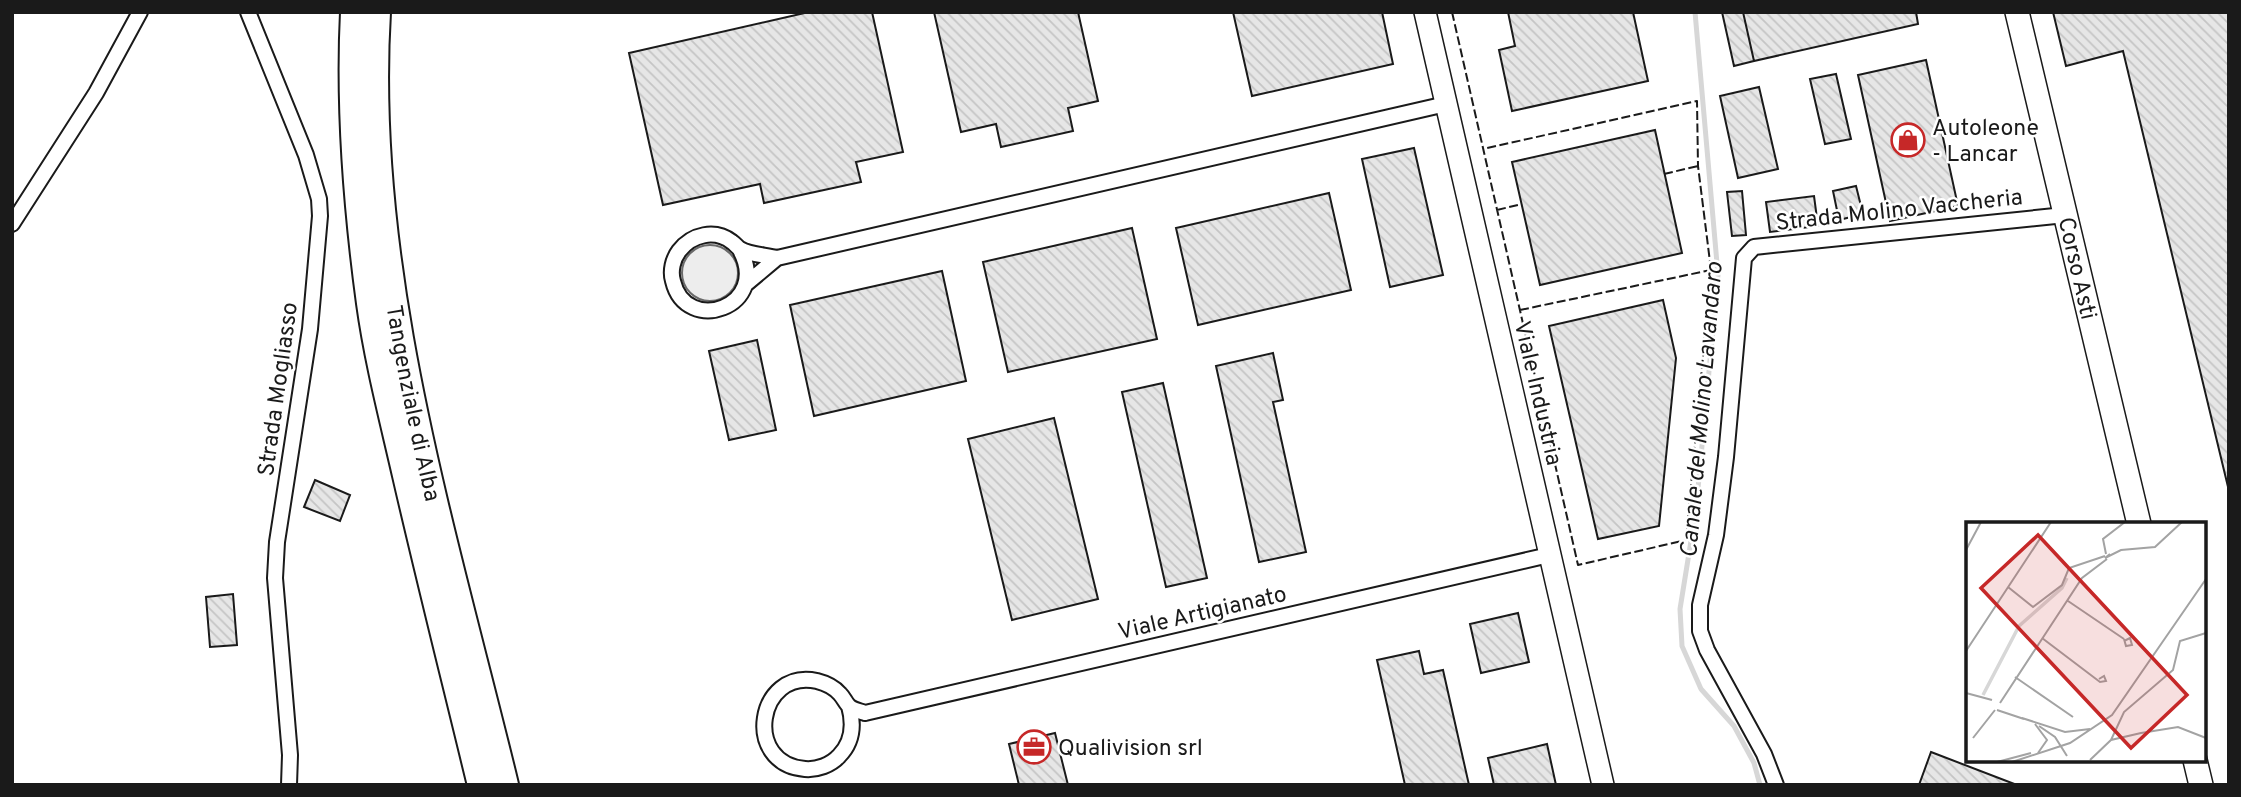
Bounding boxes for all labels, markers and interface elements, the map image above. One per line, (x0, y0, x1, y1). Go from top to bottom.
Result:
place label: Autoleone - Lancar (1932, 115, 2039, 170)
shop icon: Autoleone - Lancar (1889, 121, 1927, 159)
street label: Strada Molino Vaccheria (1774, 184, 2024, 239)
street label: Corso Asti (2050, 214, 2101, 323)
water label: Canale del Molino Lavandaro (1675, 261, 1731, 559)
street label: Strada Mogliasso (253, 300, 306, 478)
street label: Tangenziale di Alba (378, 303, 446, 505)
street label: Viale Industria (1506, 318, 1567, 469)
inset map (1966, 522, 2206, 762)
street label: Viale Artigianato (1115, 581, 1290, 648)
office icon: Qualivision srl (1015, 728, 1053, 766)
place label: Qualivision srl (1058, 735, 1203, 764)

